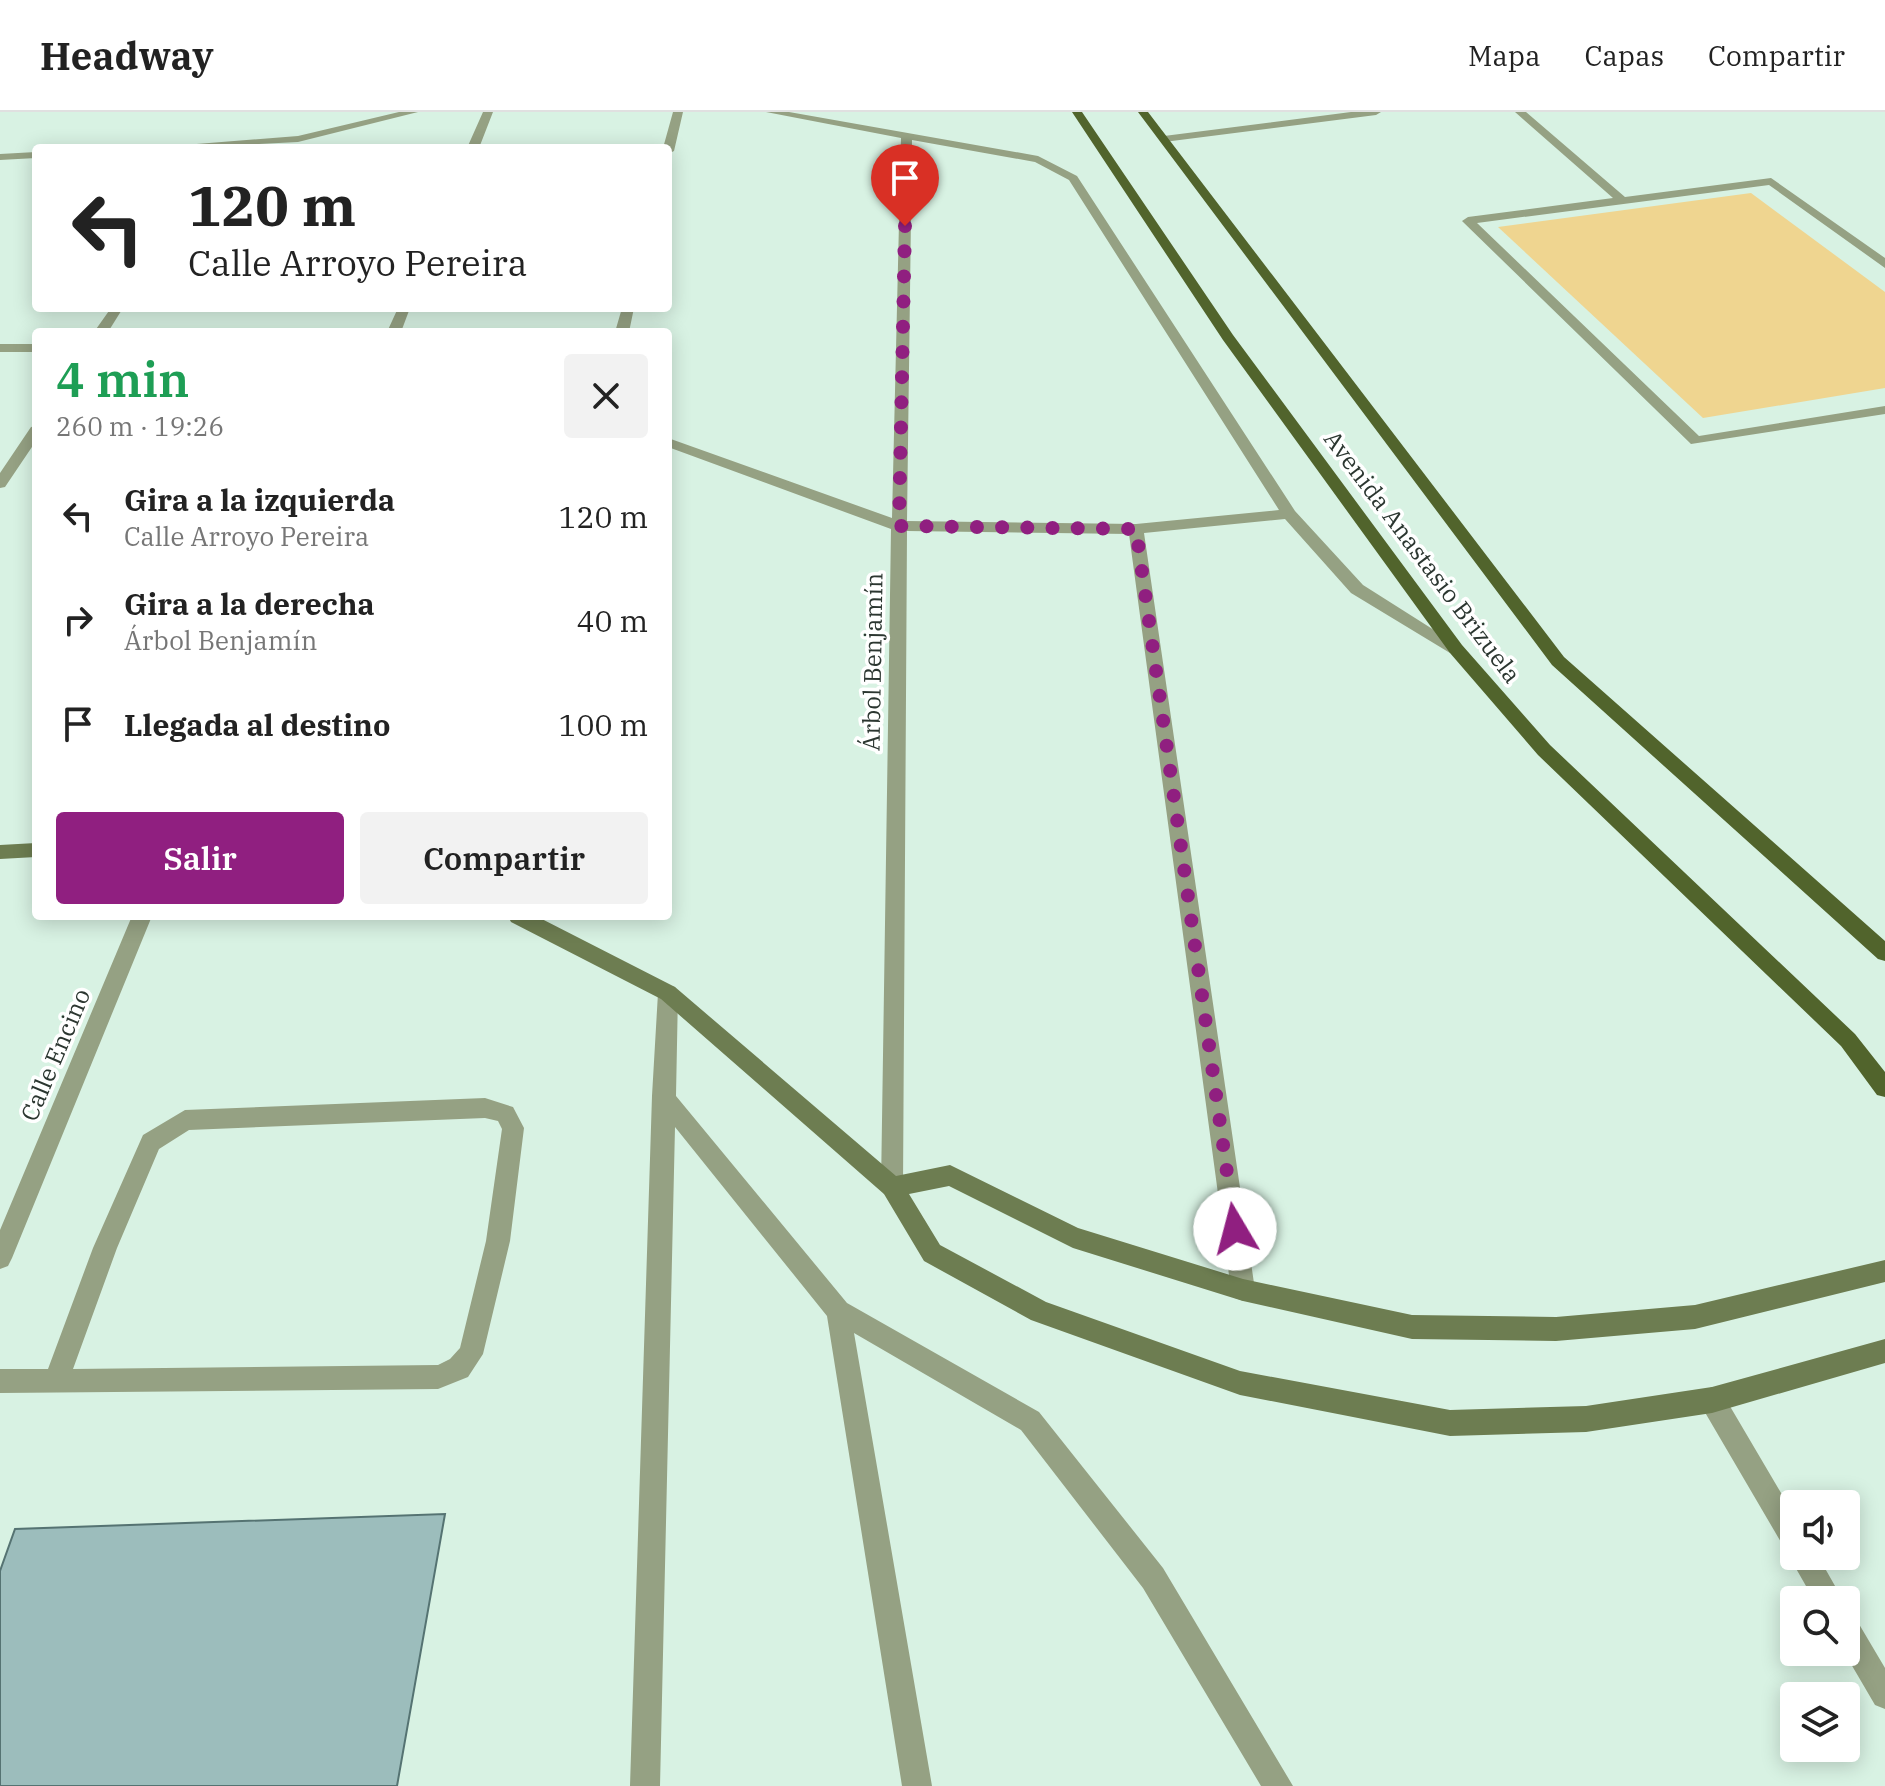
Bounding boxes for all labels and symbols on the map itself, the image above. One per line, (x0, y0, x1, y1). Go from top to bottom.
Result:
pin (871, 144, 939, 226)
street label: Avenida Anastasio Brizuela (1317, 424, 1528, 689)
street label: Árbol Benjamín (854, 573, 890, 751)
street label: Calle Encino (13, 984, 97, 1126)
position arrow (1193, 1187, 1277, 1271)

